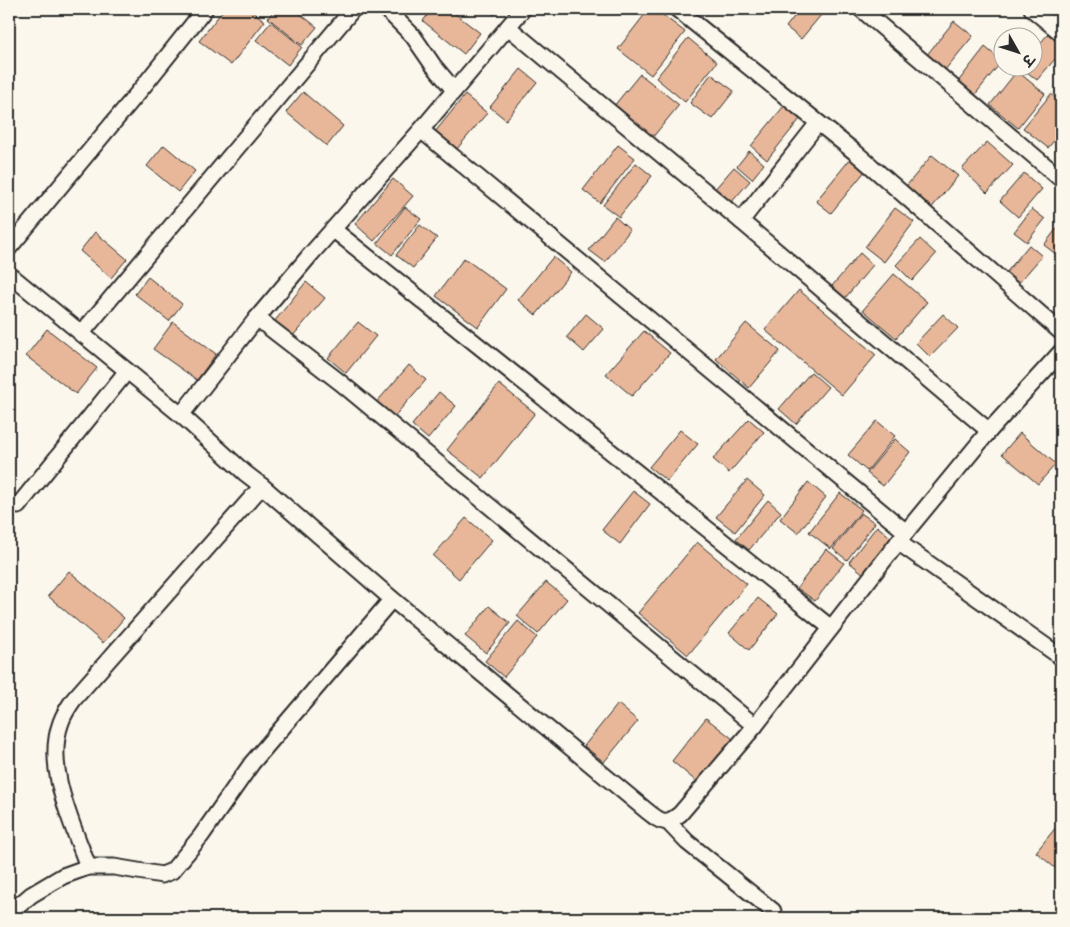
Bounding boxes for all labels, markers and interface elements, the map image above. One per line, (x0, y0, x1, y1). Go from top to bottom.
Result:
north arrow (992, 28, 1042, 78)
text: उ (1017, 49, 1039, 71)

